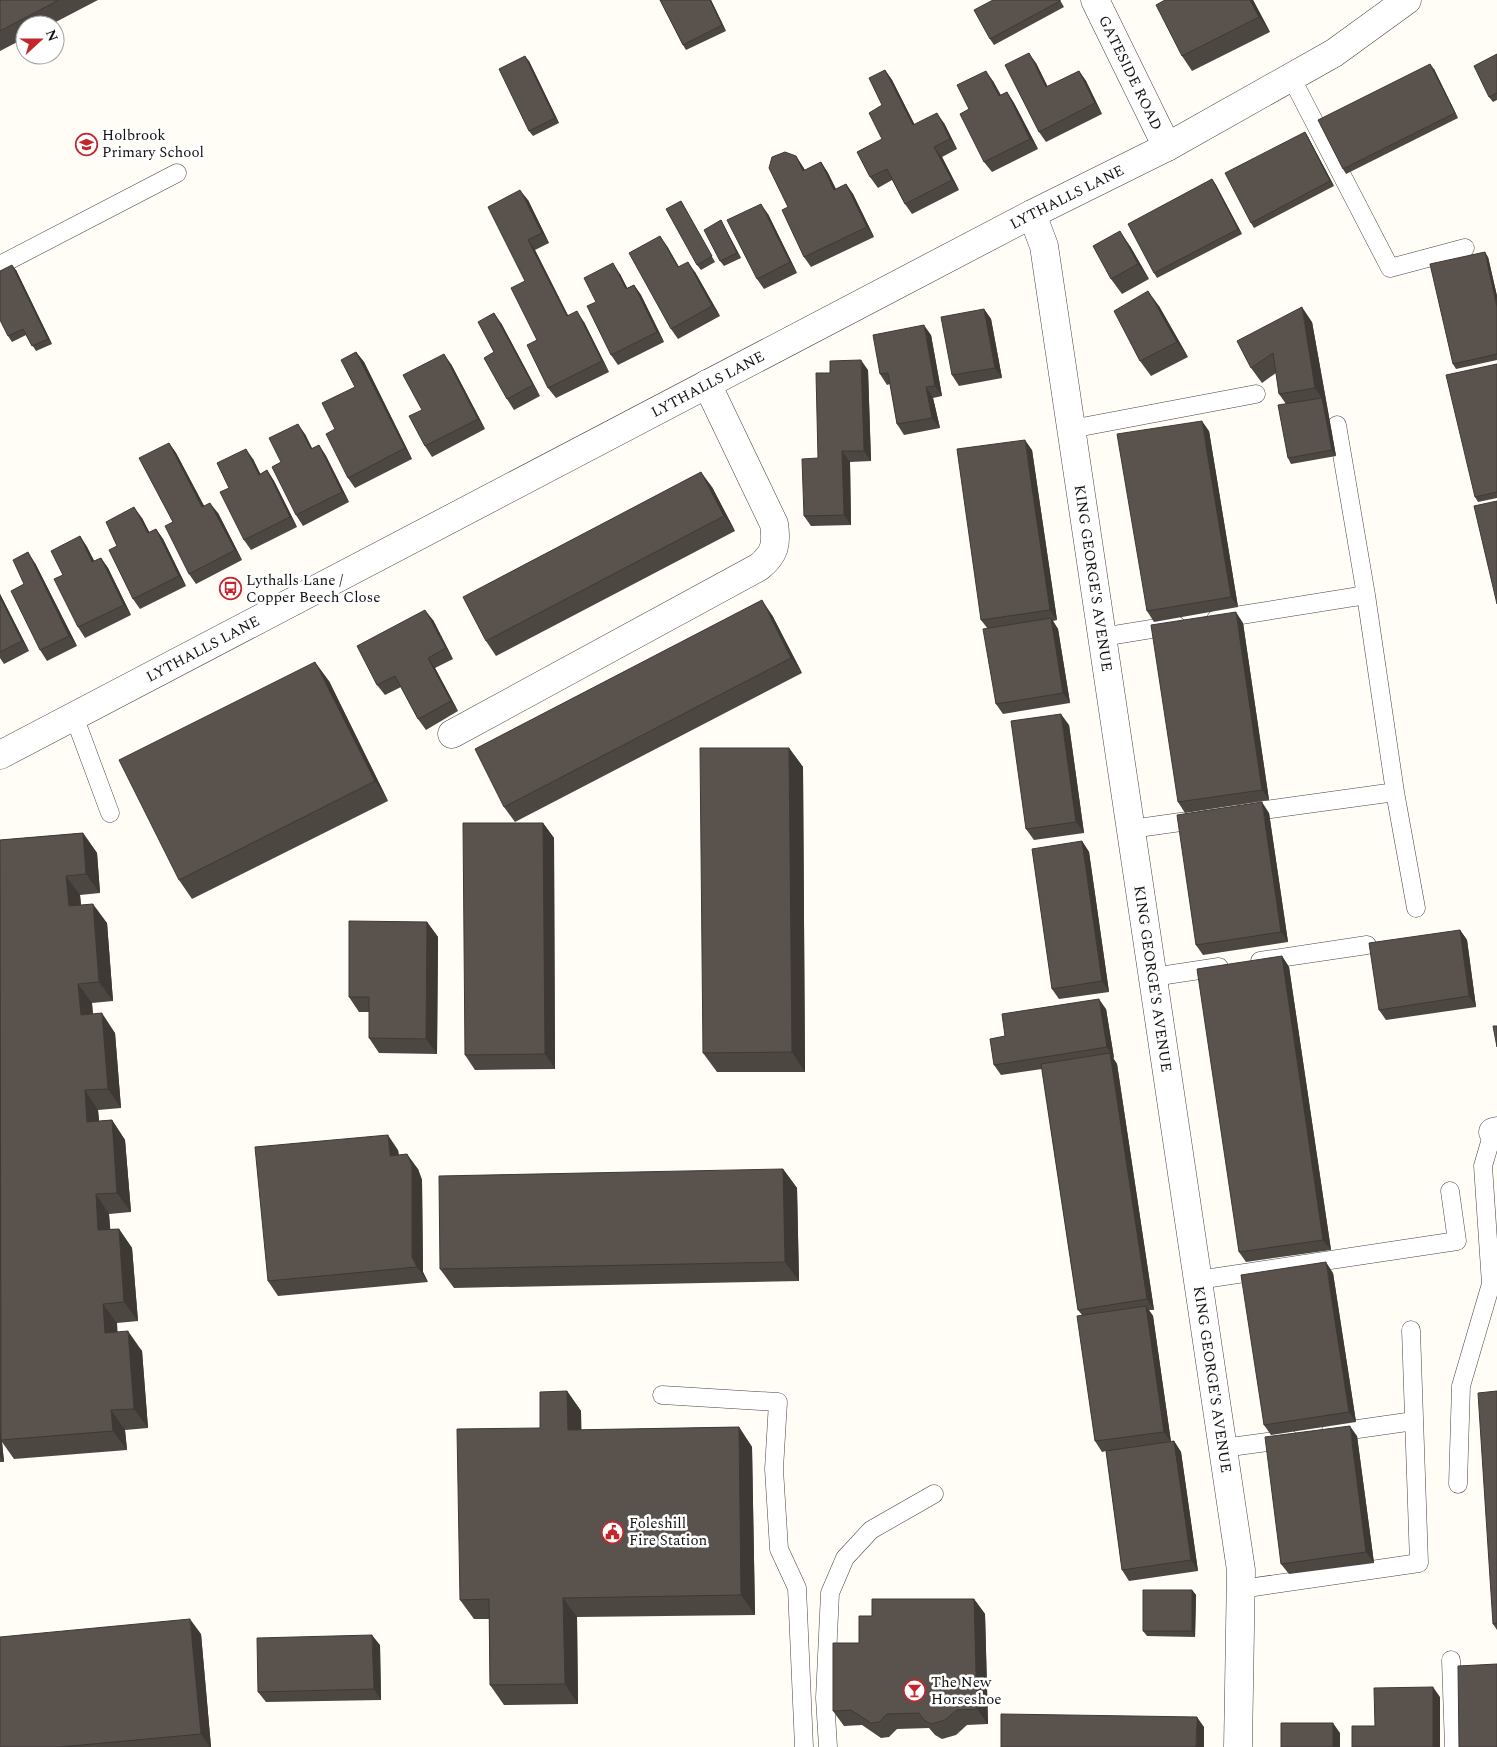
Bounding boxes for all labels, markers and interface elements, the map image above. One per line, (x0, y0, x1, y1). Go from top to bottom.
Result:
street label: GATESIDE ROAD (1093, 11, 1169, 134)
north arrow (15, 15, 65, 65)
text: N (40, 26, 64, 45)
place label: Holbrook Primary School (102, 124, 204, 164)
school or university icon: Holbrook Primary School (74, 132, 98, 156)
street label: LYTHALLS LANE (1005, 159, 1128, 235)
street label: LYTHALLS LANE (647, 345, 769, 423)
street label: KING GEORGE'S AVENUE (1068, 483, 1119, 673)
place label: Lythalls Lane / Copper Beech Close (246, 569, 380, 609)
bus stop icon: Lythalls Lane / Copper Beech Close (218, 577, 242, 601)
street label: LYTHALLS LANE (142, 609, 264, 688)
street label: KING GEORGE'S AVENUE (1128, 884, 1178, 1074)
street label: KING GEORGE'S AVENUE (1187, 1284, 1238, 1474)
place label: Foleshill Fire Station (629, 1512, 708, 1552)
public building icon: Foleshill Fire Station (601, 1520, 625, 1544)
place label: The New Horseshoe (931, 1671, 1002, 1711)
bar icon: The New Horseshoe (903, 1679, 927, 1703)

